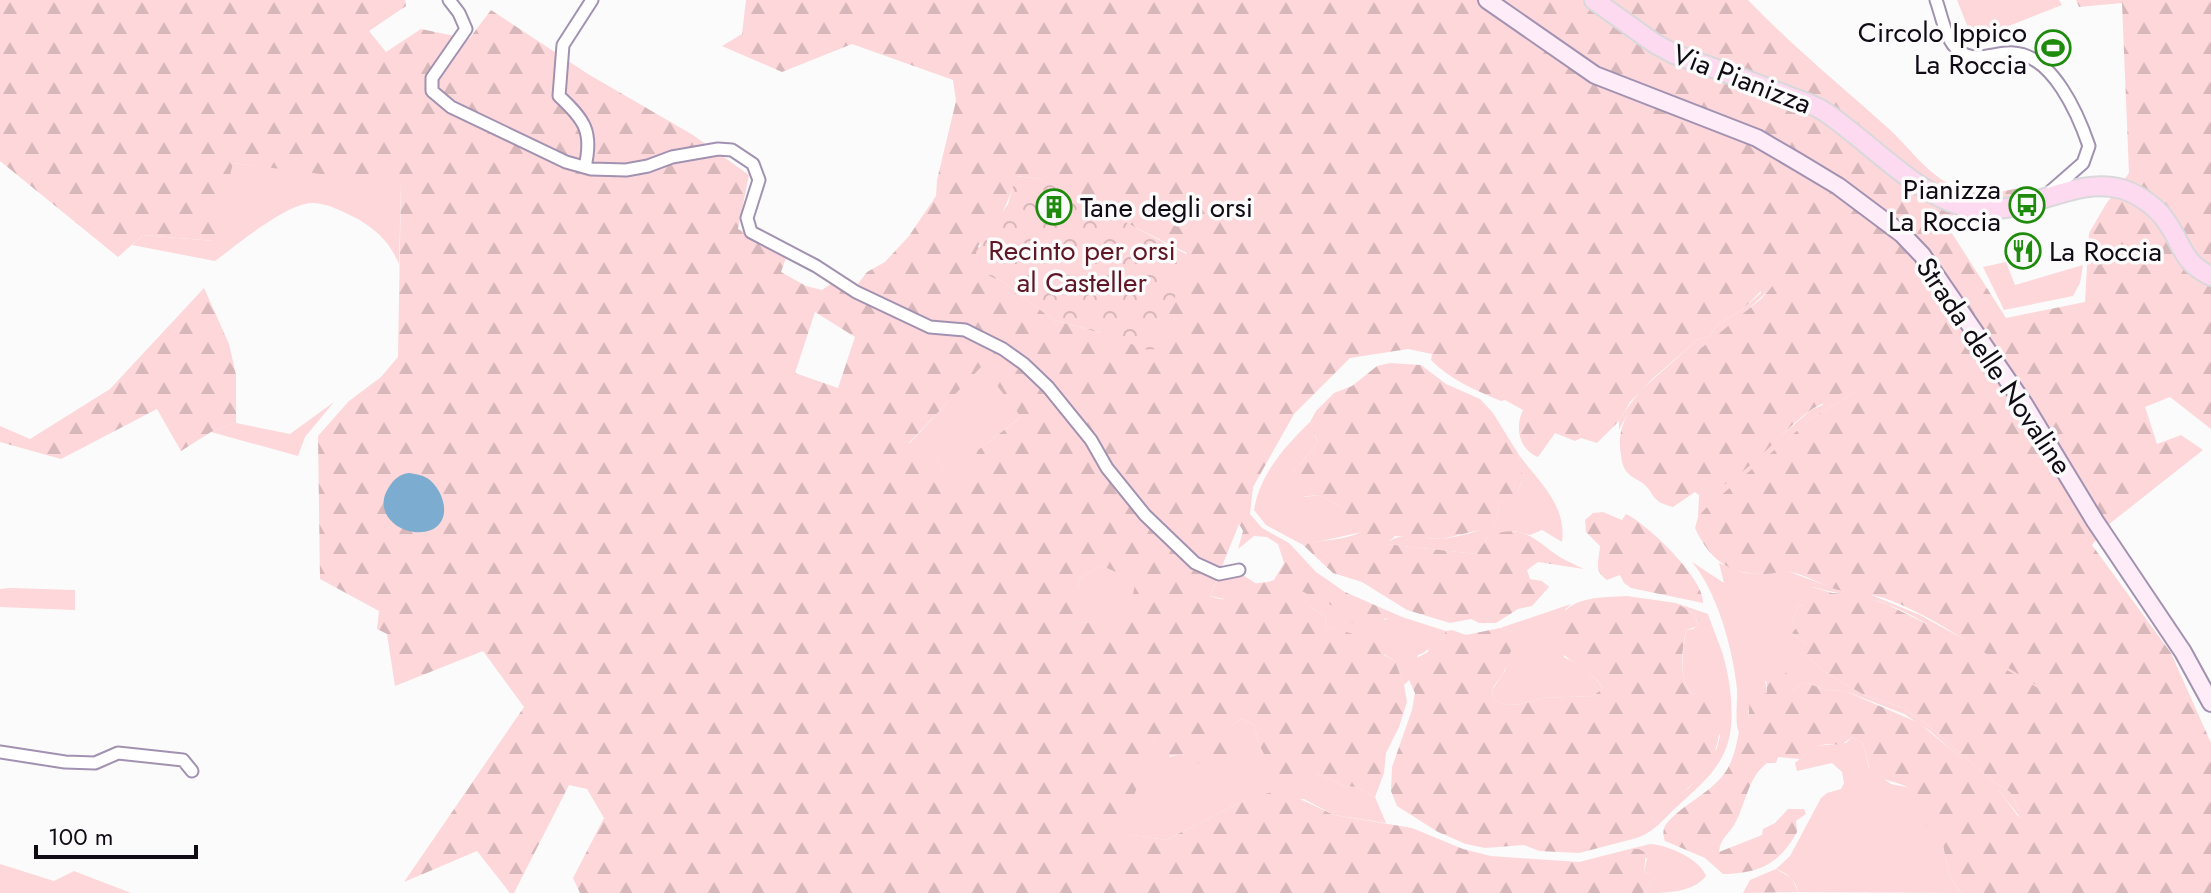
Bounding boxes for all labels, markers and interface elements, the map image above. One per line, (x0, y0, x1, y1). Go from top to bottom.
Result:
place label: Circolo Ippico La Roccia (1858, 12, 2027, 85)
sports icon: Circolo Ippico La Roccia (2034, 29, 2072, 67)
street label: Via Pianizza (1667, 34, 1817, 124)
place label: Pianizza La Roccia (1888, 169, 2001, 242)
bus stop icon: Pianizza La Roccia (2008, 186, 2046, 224)
place label: Tane degli orsi (1080, 187, 1253, 228)
building icon: Tane degli orsi (1035, 188, 1073, 226)
park label: Recinto per orsi al Casteller (988, 230, 1176, 303)
place label: La Roccia (2049, 231, 2162, 272)
restaurant icon: La Roccia (2004, 232, 2042, 270)
street label: Strada delle Novaline (1906, 249, 2082, 483)
scale bar (36, 809, 196, 859)
text: 100 m (48, 819, 114, 854)

